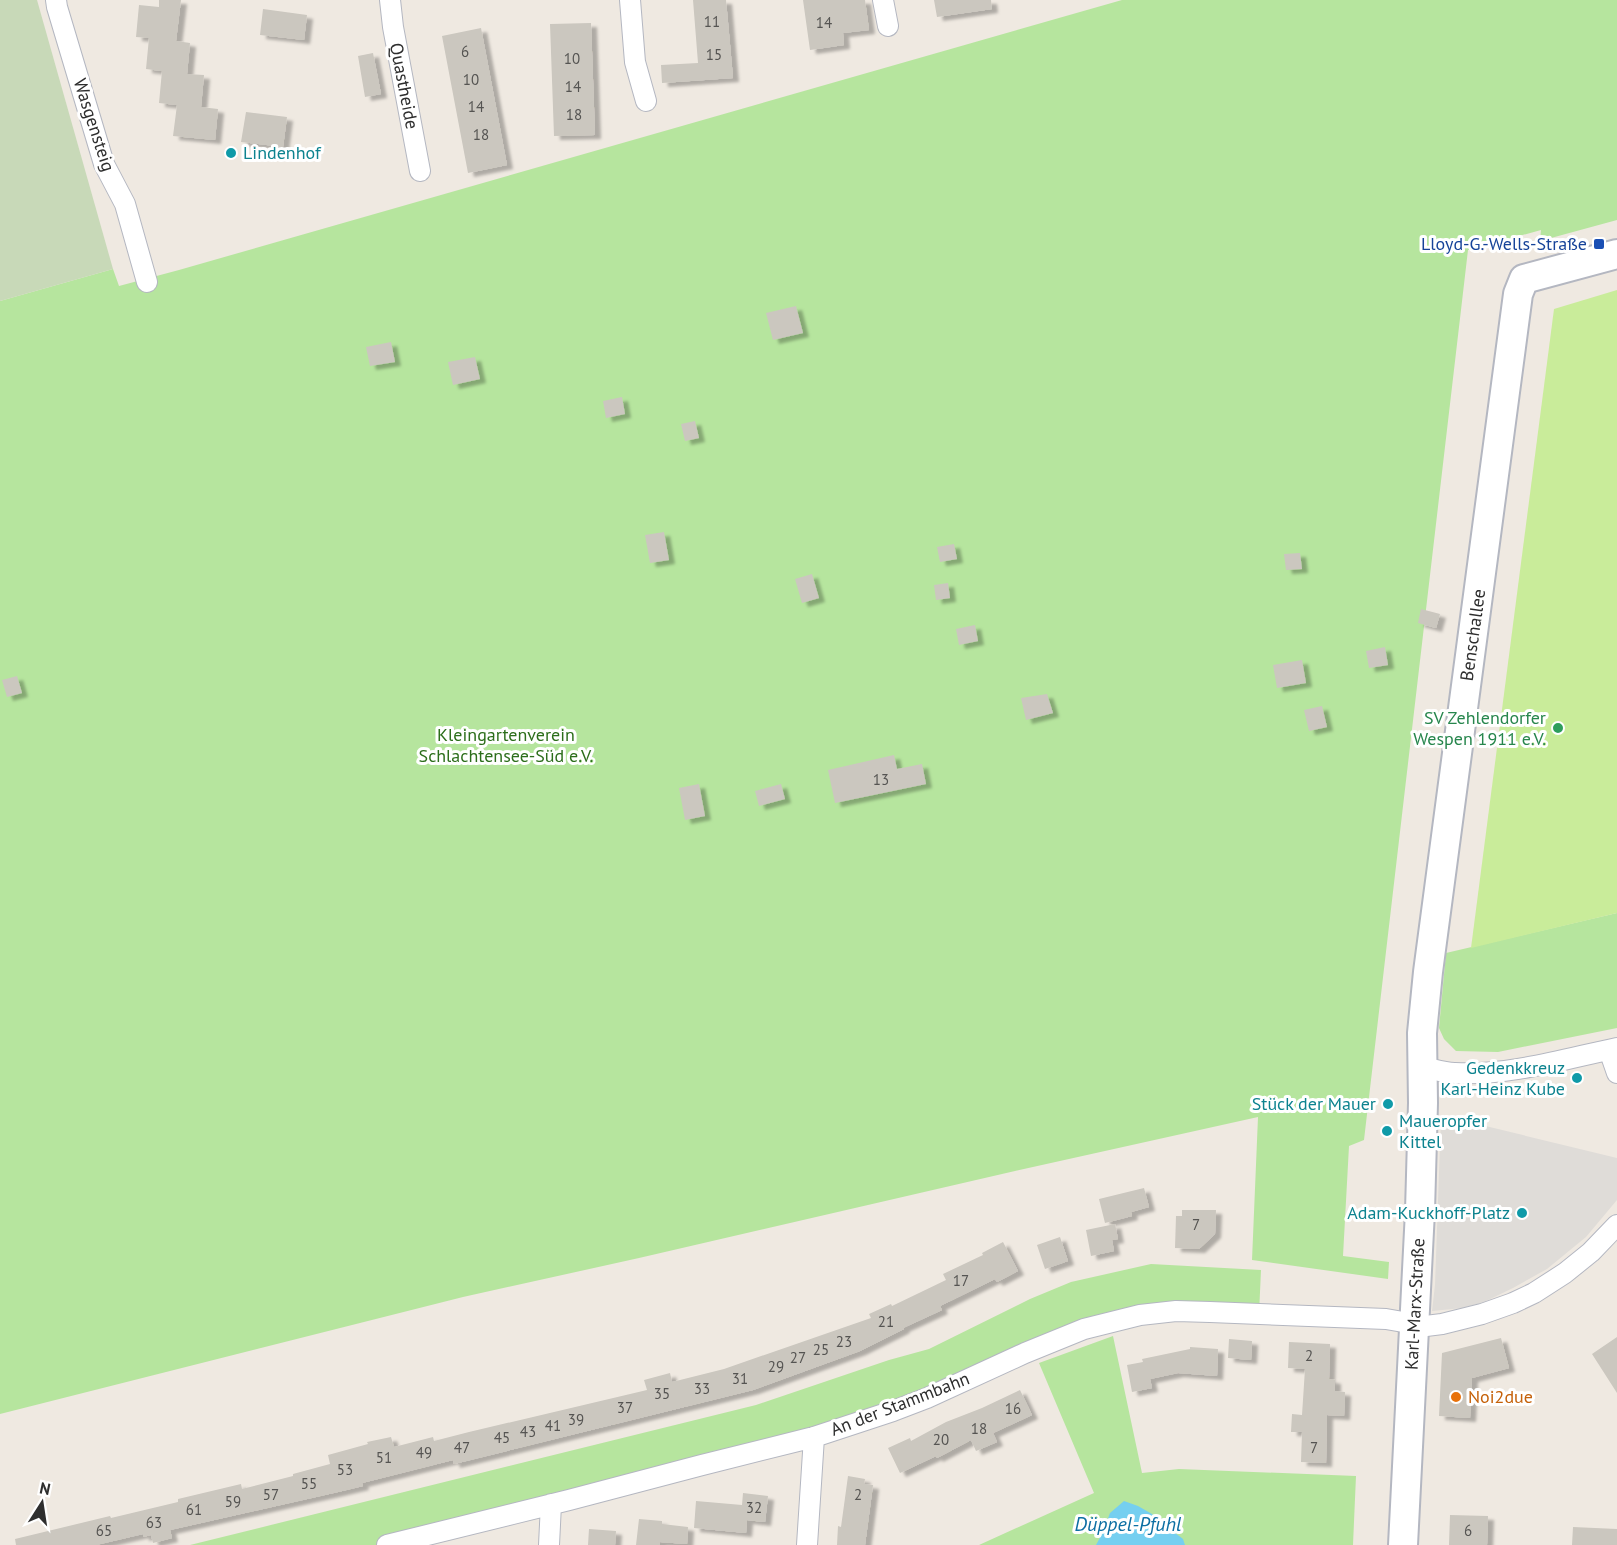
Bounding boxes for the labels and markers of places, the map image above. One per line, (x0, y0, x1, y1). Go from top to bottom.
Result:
place label: Lindenhof (243, 141, 322, 164)
marker: Lindenhof (224, 146, 238, 160)
place label: Lloyd-G.-Wells-Straße (1421, 232, 1587, 255)
marker: Lloyd-G.-Wells-Straße (1592, 237, 1606, 251)
place label: SV Zehlendorfer Wespen 1911 e.V. (1413, 706, 1546, 750)
marker: SV Zehlendorfer Wespen 1911 e.V. (1551, 721, 1565, 735)
place label: Gedenkkreuz Karl-Heinz Kube (1440, 1056, 1565, 1100)
marker: Gedenkkreuz Karl-Heinz Kube (1570, 1071, 1584, 1085)
place label: Stück der Mauer (1252, 1092, 1376, 1115)
marker: Stück der Mauer (1381, 1097, 1395, 1111)
place label: Maueropfer Kittel (1399, 1109, 1487, 1153)
marker: Maueropfer Kittel (1380, 1124, 1394, 1138)
place label: Adam-Kuckhoff-Platz (1347, 1201, 1510, 1224)
marker: Adam-Kuckhoff-Platz (1515, 1206, 1529, 1220)
place label: Noi2due (1468, 1385, 1533, 1408)
marker: Noi2due (1449, 1390, 1463, 1404)

